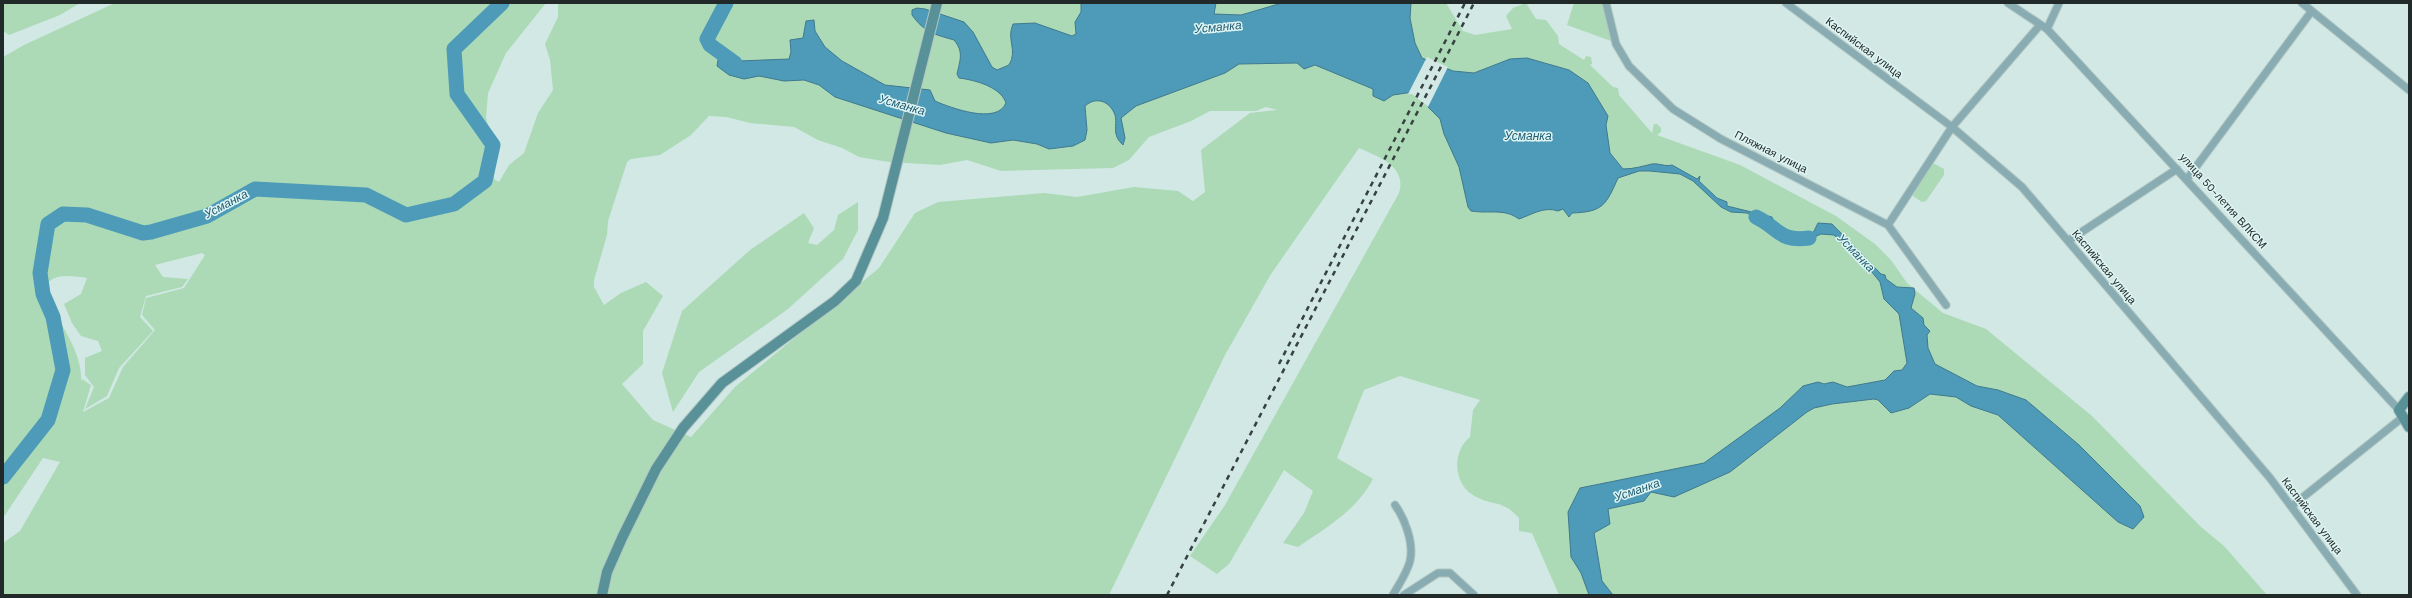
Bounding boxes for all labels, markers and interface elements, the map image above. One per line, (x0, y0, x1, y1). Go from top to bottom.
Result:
street label: Каспийская улица (1823, 15, 1906, 82)
water label: Усманка (1193, 18, 1242, 36)
water label: Усманка (876, 91, 927, 118)
street label: Пляжная улица (1733, 128, 1810, 176)
water label: Усманка (1503, 129, 1552, 143)
street label: улица 50-летия ВЛКСМ (2177, 151, 2269, 251)
water label: Усманка (201, 187, 250, 222)
street label: Каспийская улица (2069, 227, 2139, 307)
water label: Усманка (1834, 230, 1878, 275)
street label: Каспийская улица (2279, 475, 2346, 558)
water label: Усманка (1611, 476, 1662, 505)

